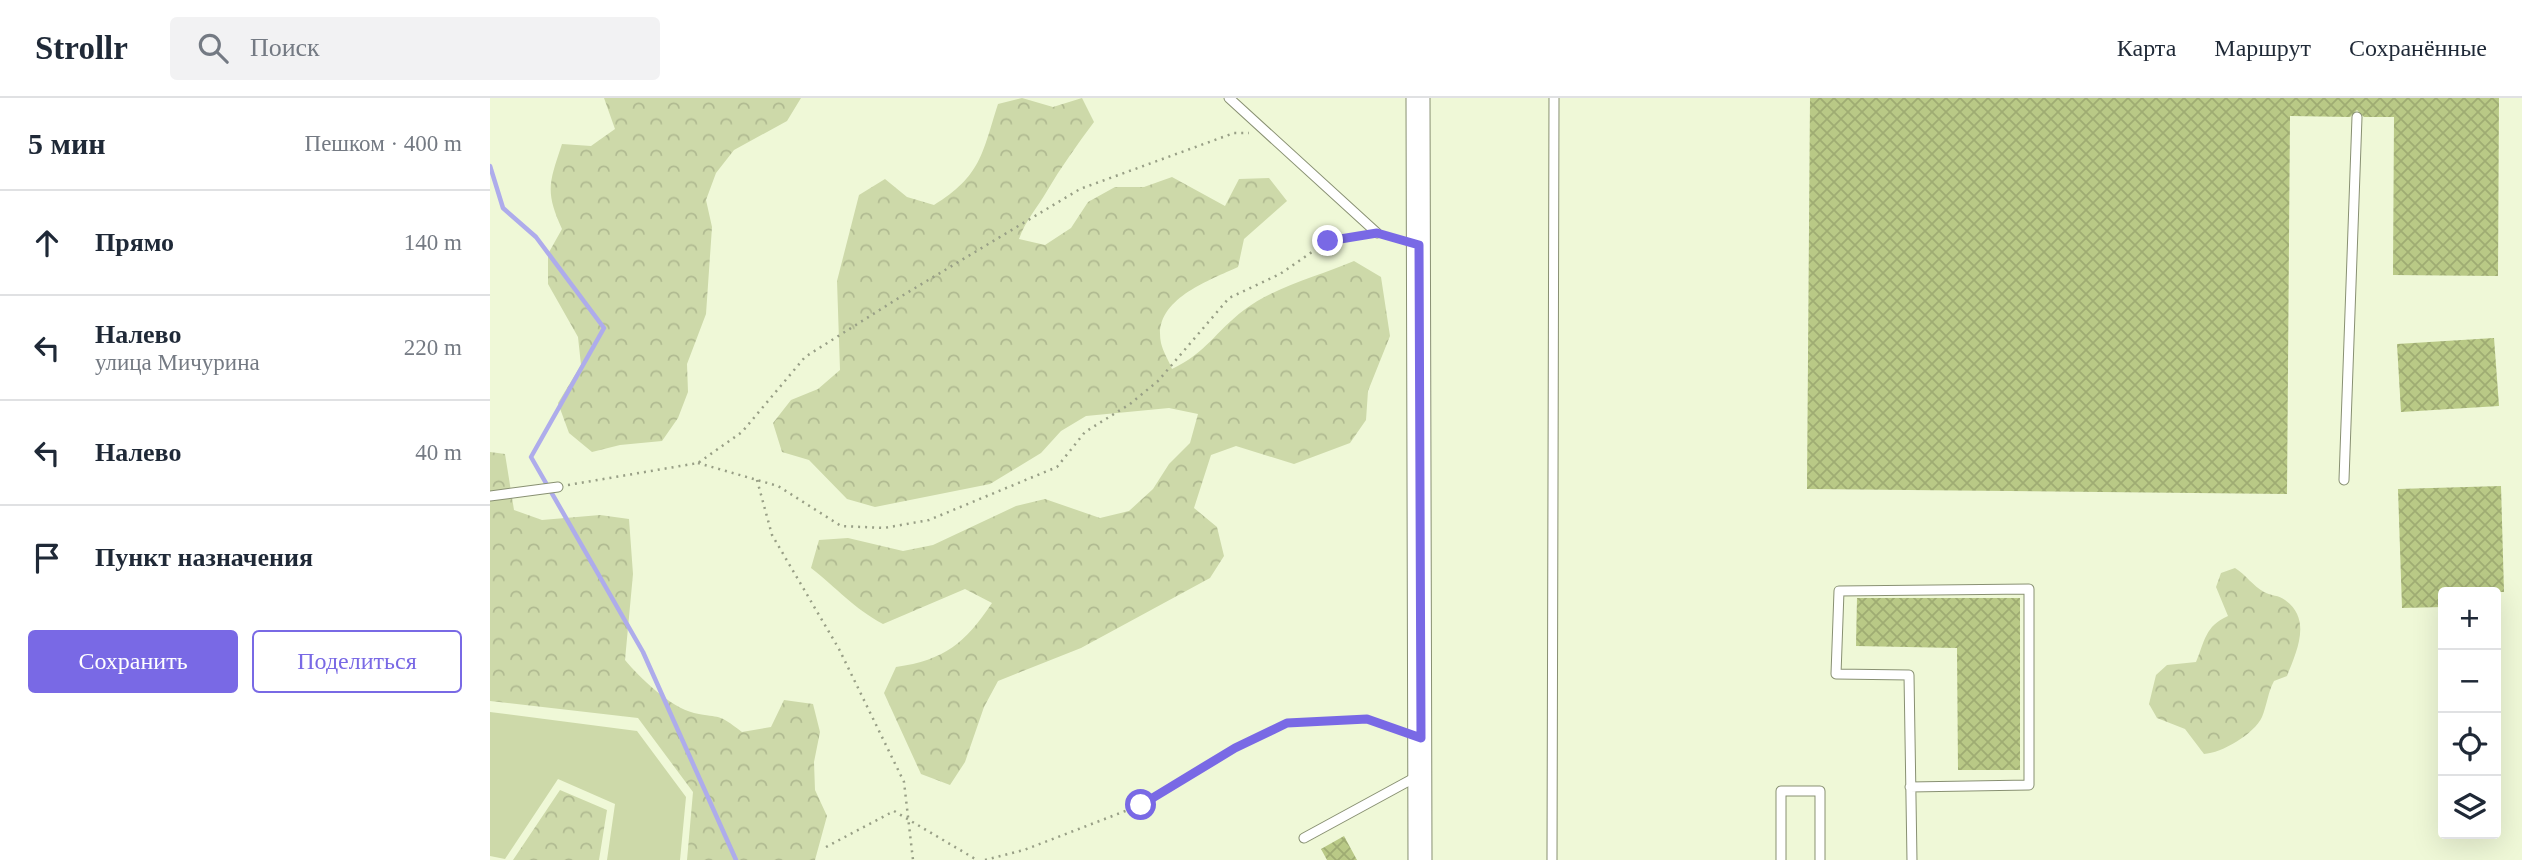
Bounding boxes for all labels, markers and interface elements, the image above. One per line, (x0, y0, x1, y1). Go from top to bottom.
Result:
search box (170, 17, 660, 80)
icon: search (194, 29, 232, 67)
text: Strollr (35, 30, 128, 66)
text: Поиск (250, 33, 320, 62)
text: Карта (2117, 35, 2176, 61)
text: Маршрут (2214, 35, 2311, 61)
text: Сохранённые (2349, 35, 2487, 61)
text: 5 мин (28, 127, 106, 160)
text: Пешком · 400 m (305, 131, 462, 156)
icon: ahead (28, 224, 66, 262)
route end (1312, 225, 1343, 256)
text: Прямо (95, 228, 174, 257)
text: 140 m (404, 230, 462, 255)
text: Налево (95, 320, 181, 349)
icon: left (28, 329, 66, 367)
text: 220 m (404, 335, 462, 360)
text: улица Мичурина (95, 350, 260, 375)
icon: left (28, 434, 66, 472)
text: Налево (95, 438, 181, 467)
text: 40 m (415, 440, 462, 465)
icon: arrive (28, 539, 66, 577)
text: Пункт назначения (95, 543, 313, 572)
map controls (2438, 587, 2501, 839)
button: + (2438, 587, 2501, 650)
button: Сохранить (28, 630, 238, 693)
button: Поделиться (252, 630, 462, 693)
button: − (2438, 650, 2501, 713)
button: locate (2438, 713, 2501, 776)
button: layers (2438, 776, 2501, 839)
route start (1125, 789, 1156, 820)

